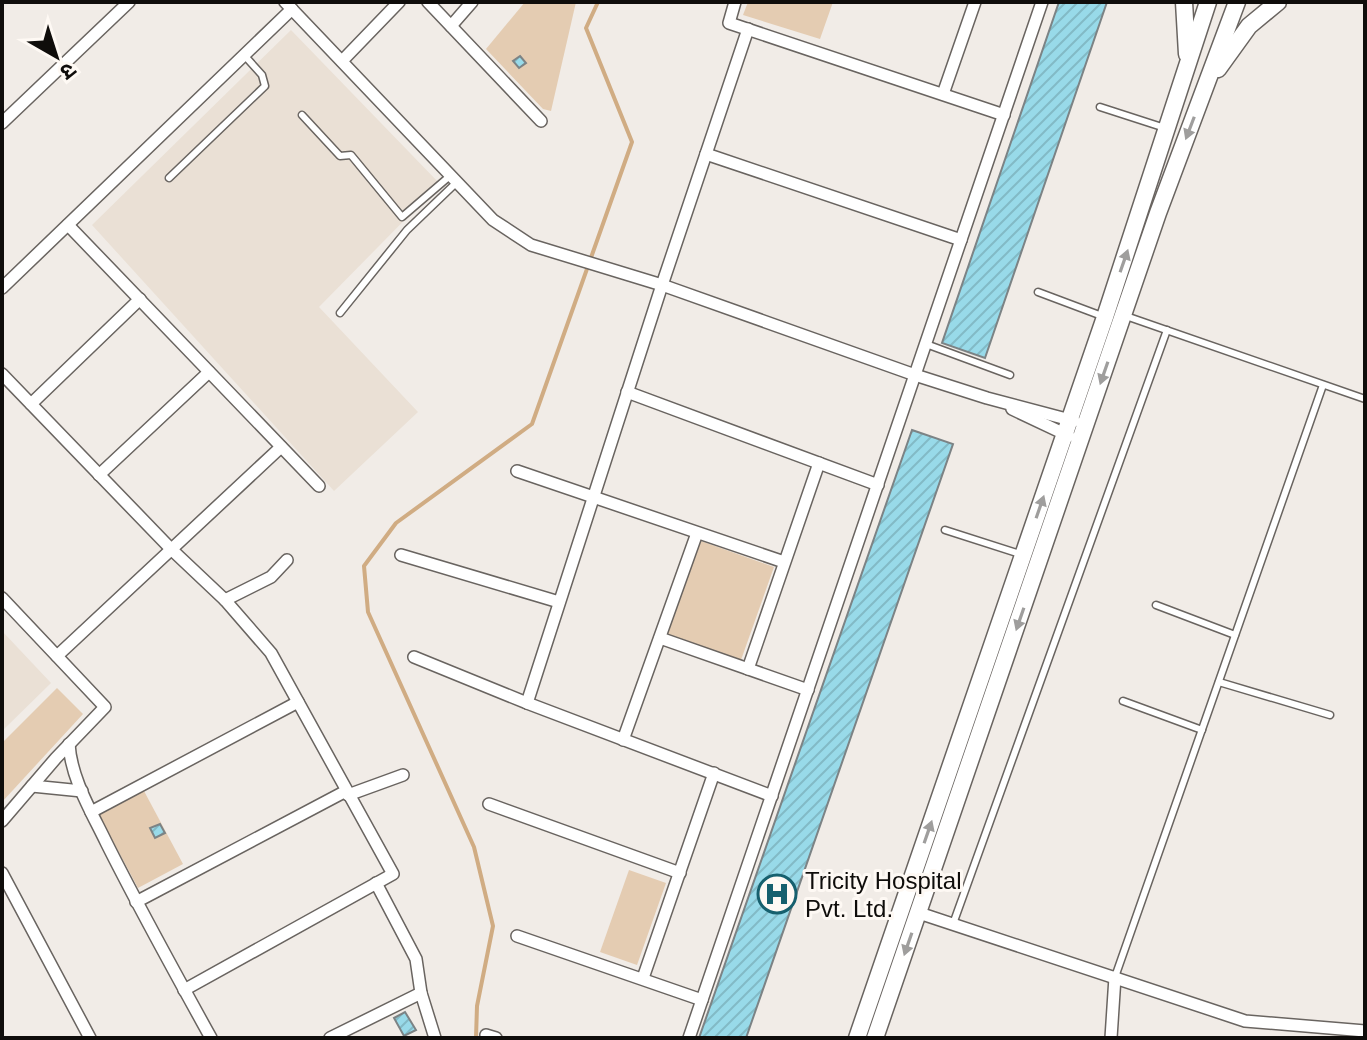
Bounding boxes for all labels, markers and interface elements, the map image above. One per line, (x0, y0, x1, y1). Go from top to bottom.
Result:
north arrow (16, 16, 96, 96)
text: उ (55, 57, 81, 86)
one-way arrow (1183, 116, 1196, 140)
one-way arrow (1118, 248, 1131, 272)
one-way arrow (1097, 361, 1109, 385)
one-way arrow (1034, 494, 1046, 518)
one-way arrow (1013, 607, 1025, 631)
one-way arrow (922, 820, 934, 844)
place label: Tricity Hospital Pvt. Ltd. (805, 867, 961, 922)
hospital icon: Tricity Hospital Pvt. Ltd. (756, 873, 798, 915)
one-way arrow (901, 932, 913, 956)

